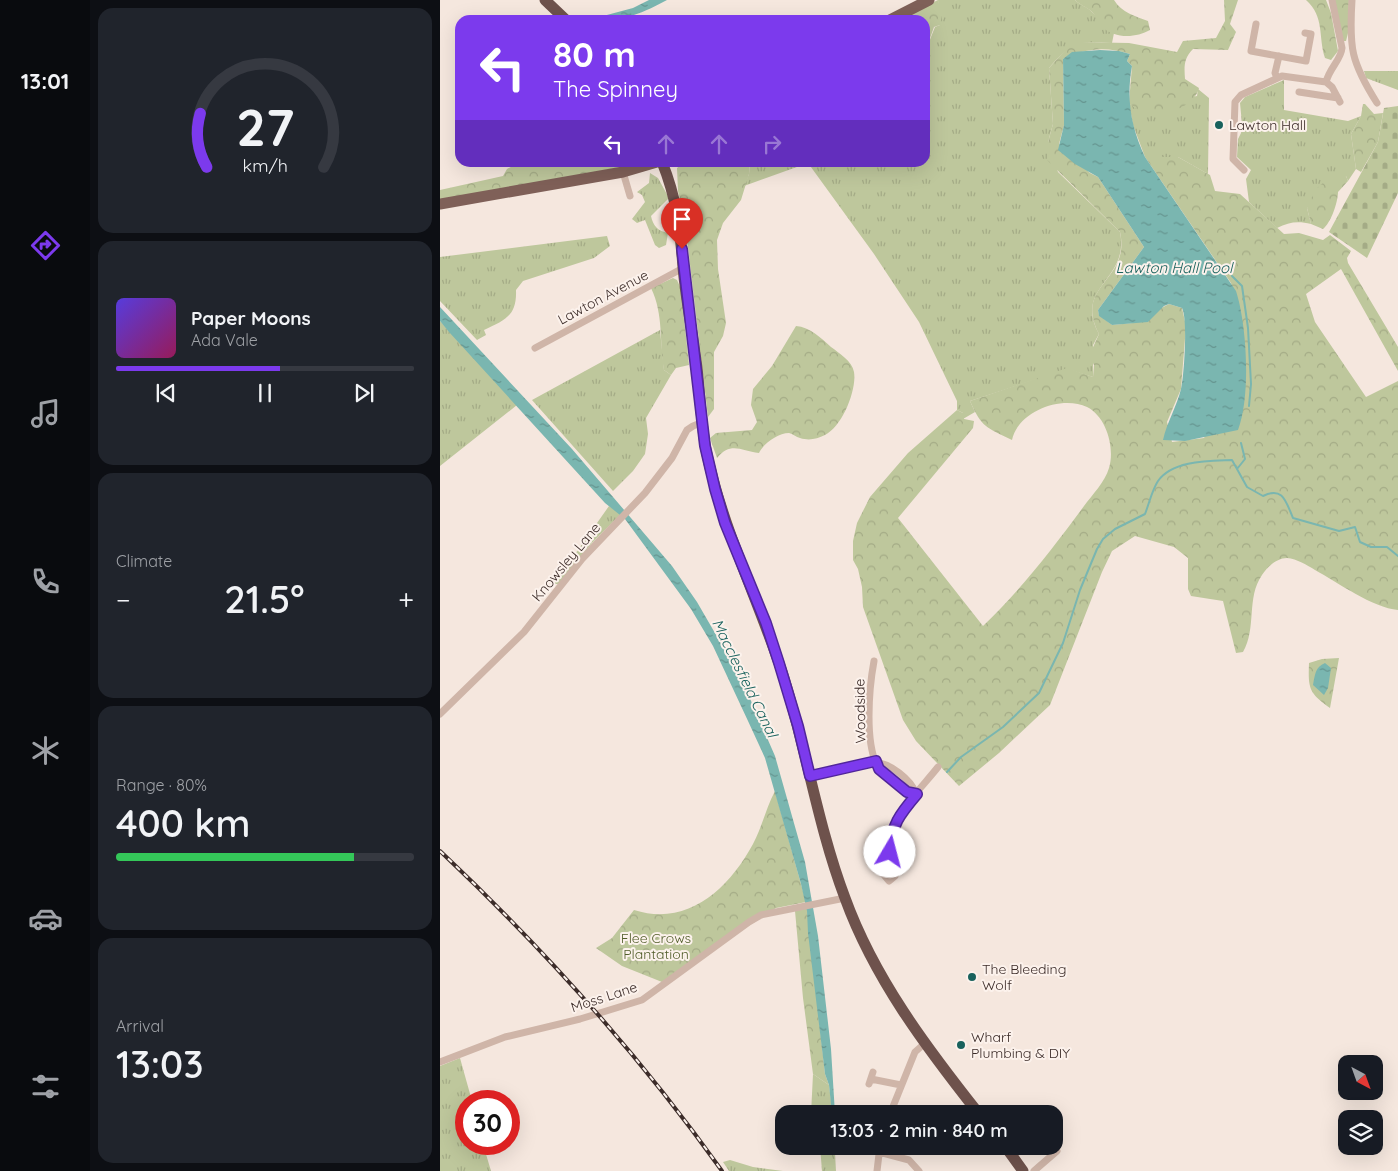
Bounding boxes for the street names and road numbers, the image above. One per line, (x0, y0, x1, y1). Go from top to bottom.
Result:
street label: Lawton Avenue (555, 266, 651, 328)
street label: Knowsley Lane (528, 519, 604, 605)
street label: Woodside (850, 678, 870, 743)
street label: Moss Lane (568, 978, 640, 1016)

